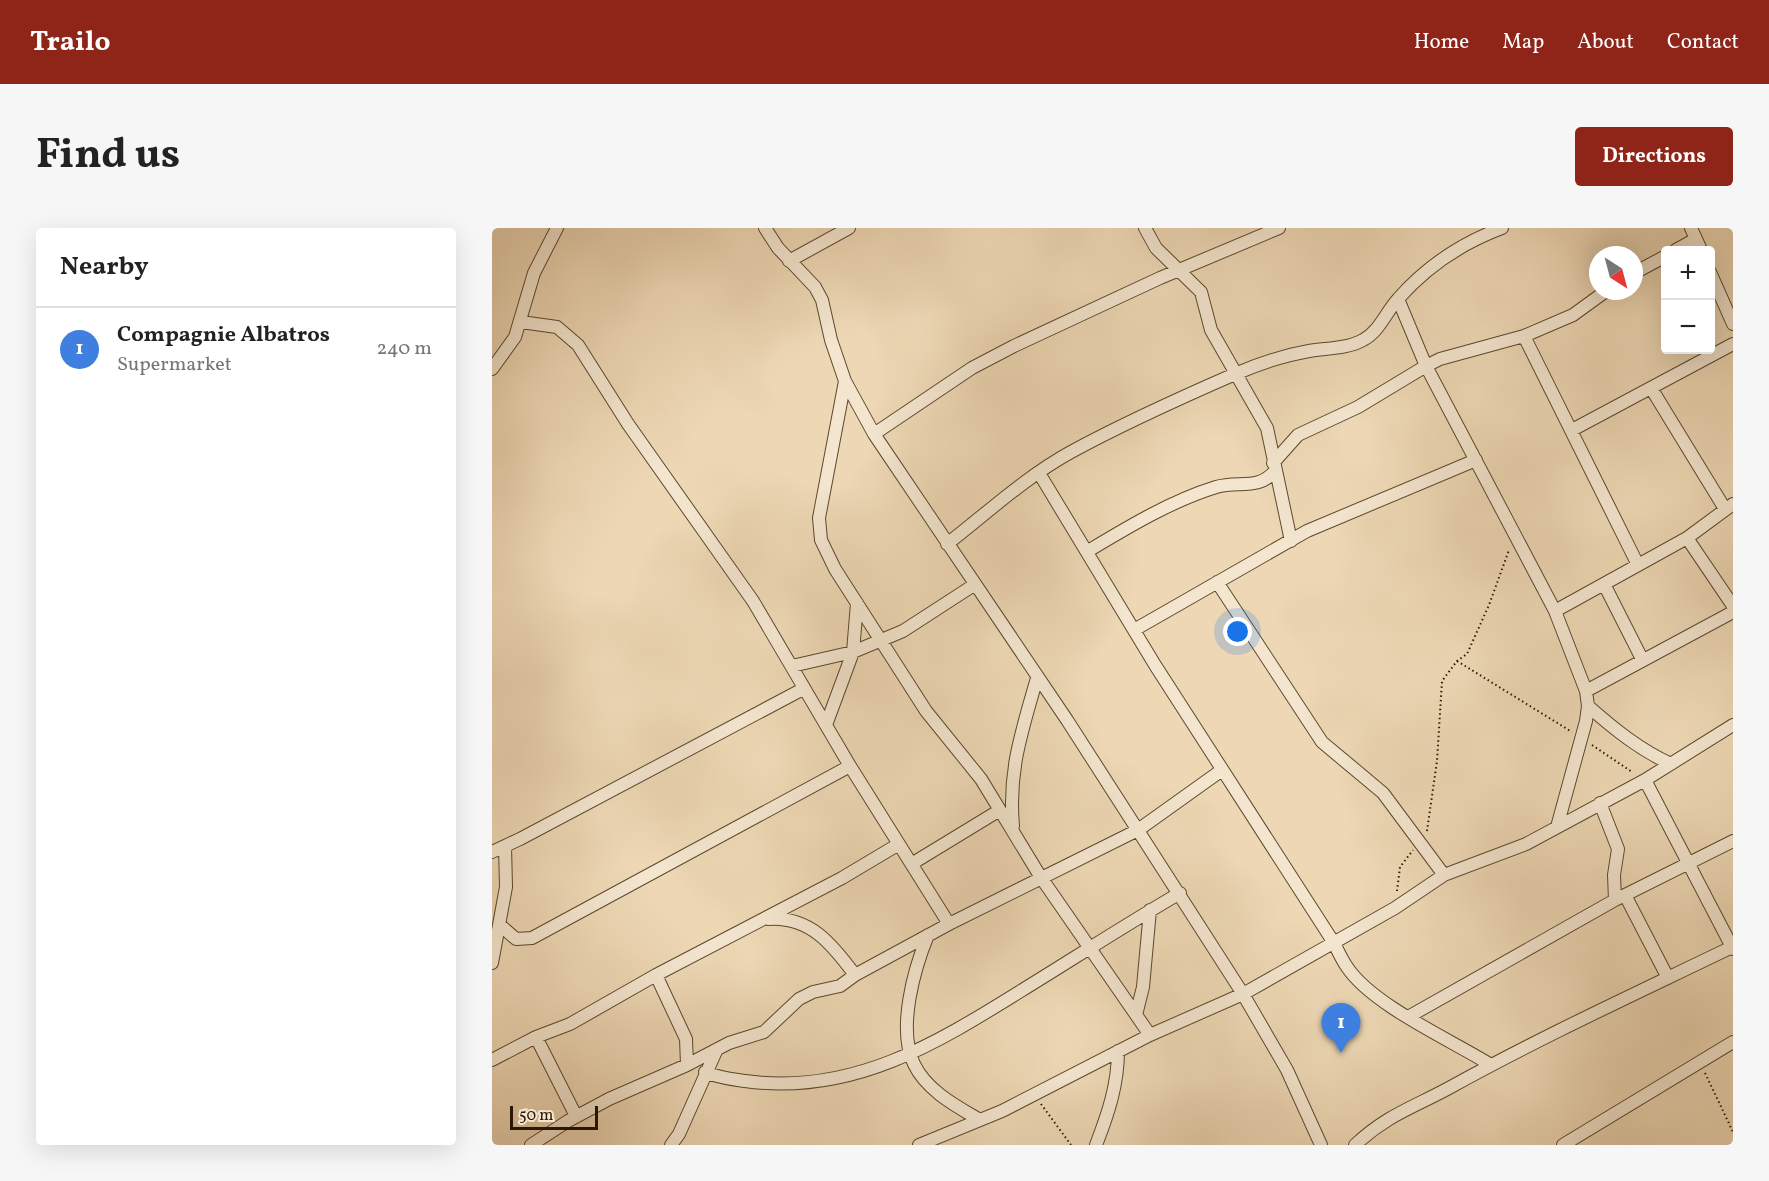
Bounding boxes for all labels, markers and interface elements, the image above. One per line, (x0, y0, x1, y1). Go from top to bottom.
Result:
text: Trailo (30, 23, 111, 62)
text: Home (1414, 28, 1469, 57)
text: Map (1502, 28, 1544, 57)
text: About (1577, 28, 1634, 57)
text: Contact (1667, 28, 1739, 57)
text: Find us (36, 127, 180, 186)
button: Directions (1575, 127, 1733, 186)
north arrow (1589, 246, 1643, 300)
map controls (1661, 246, 1715, 354)
button: + (1661, 246, 1715, 300)
text: Nearby (60, 249, 149, 285)
button: − (1661, 300, 1715, 354)
text: Compagnie Albatros (117, 320, 330, 351)
text: 1 (75, 335, 84, 363)
text: 240 m (377, 335, 432, 363)
text: Supermarket (117, 351, 232, 379)
your location (1223, 617, 1252, 646)
pin: 1 (1322, 1004, 1360, 1053)
scale bar (510, 1103, 598, 1130)
text: 50 m (519, 1105, 553, 1127)

